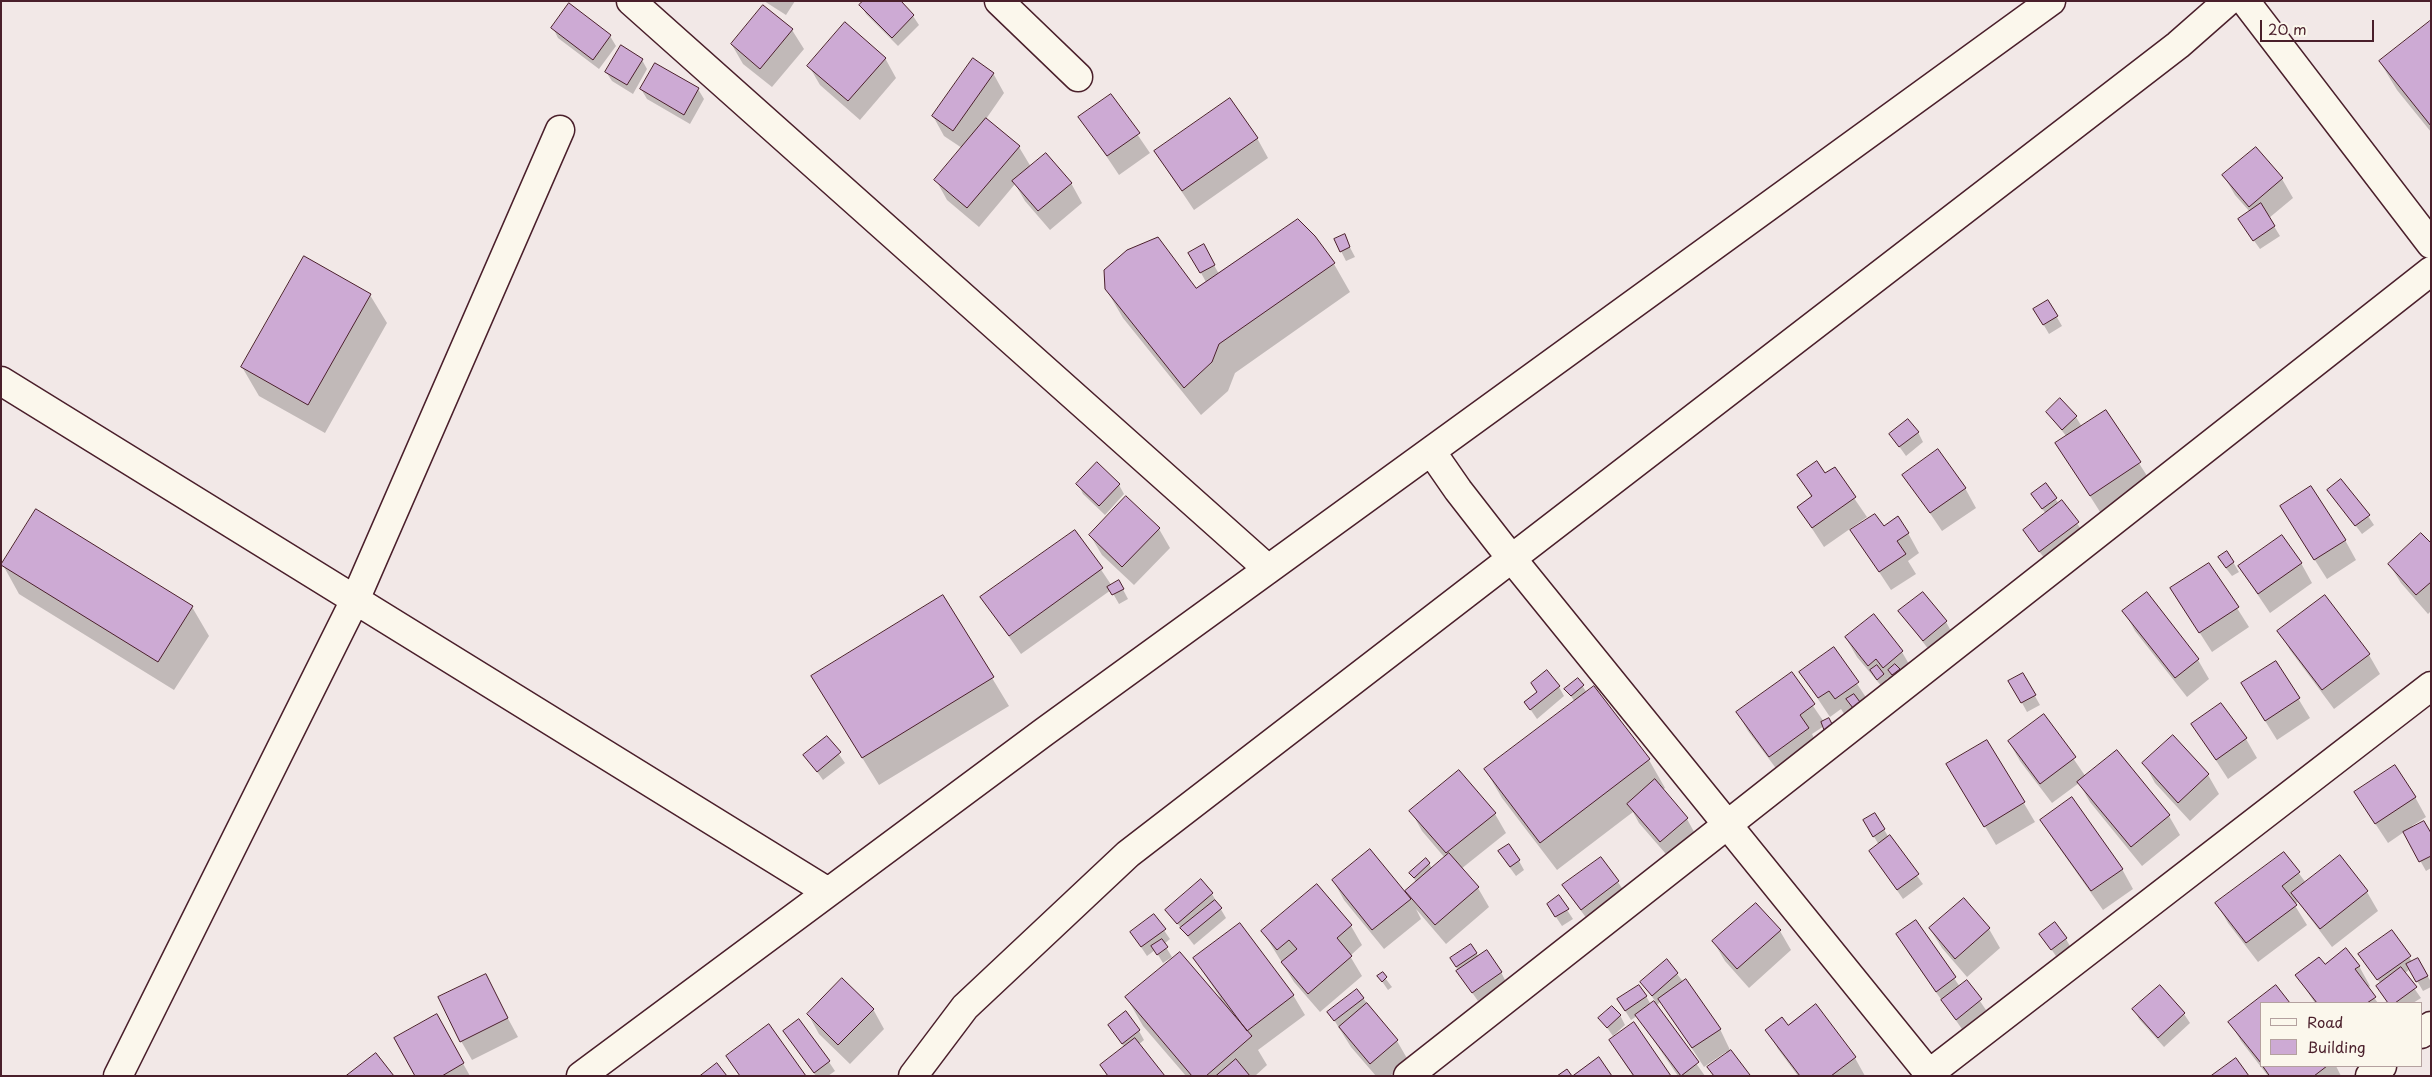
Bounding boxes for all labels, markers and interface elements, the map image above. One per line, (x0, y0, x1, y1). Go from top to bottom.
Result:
scale bar (2262, 10, 2376, 42)
text: 20 m (2268, 17, 2307, 40)
legend (2260, 1002, 2422, 1067)
text: Road (2307, 1010, 2343, 1033)
text: Building (2307, 1035, 2366, 1058)

